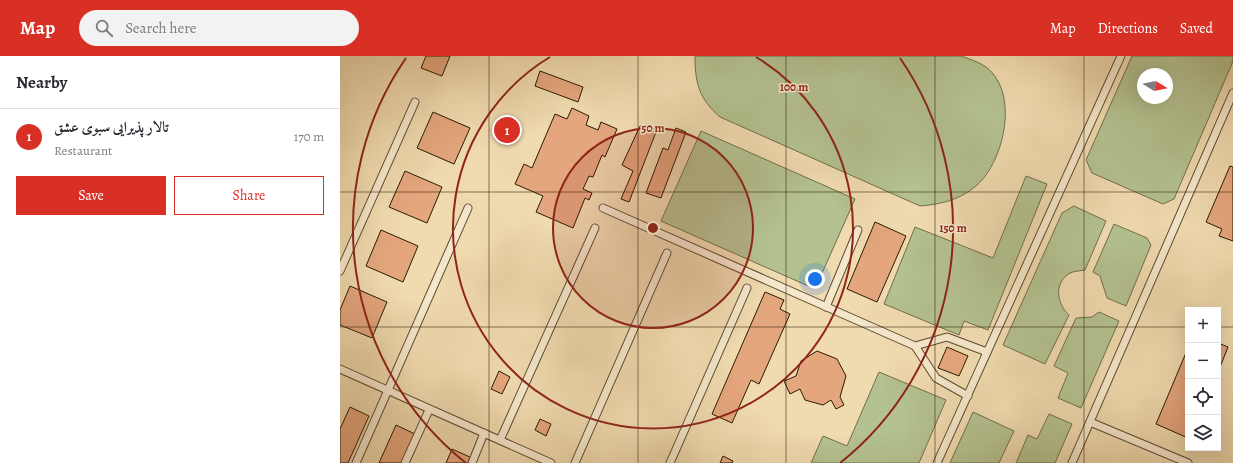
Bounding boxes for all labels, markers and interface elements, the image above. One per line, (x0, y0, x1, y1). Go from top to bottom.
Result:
search box (79, 10, 359, 46)
text: Map (20, 15, 55, 41)
icon: search (93, 17, 115, 39)
text: Search here (125, 18, 197, 38)
text: Map (1050, 19, 1076, 38)
text: Directions (1098, 19, 1158, 38)
text: Saved (1180, 19, 1213, 38)
north arrow (1137, 68, 1173, 104)
text: Nearby (16, 71, 67, 94)
text: 100 m (780, 79, 808, 95)
pin: 1 (494, 115, 520, 145)
text: تالار پذیرایی سبوی عشق (54, 117, 169, 137)
text: 50 m (641, 120, 665, 136)
text: 1 (27, 128, 31, 145)
text: 170 m (294, 128, 324, 145)
text: Restaurant (54, 142, 112, 159)
button: Save (16, 176, 166, 215)
button: Share (174, 176, 324, 215)
text: 150 m (939, 220, 967, 236)
centre of rings (646, 221, 660, 235)
your location (805, 269, 825, 289)
map controls (1185, 307, 1221, 451)
button: + (1185, 307, 1221, 343)
button: − (1185, 343, 1221, 379)
button: locate (1185, 379, 1221, 415)
button: layers (1185, 415, 1221, 451)

